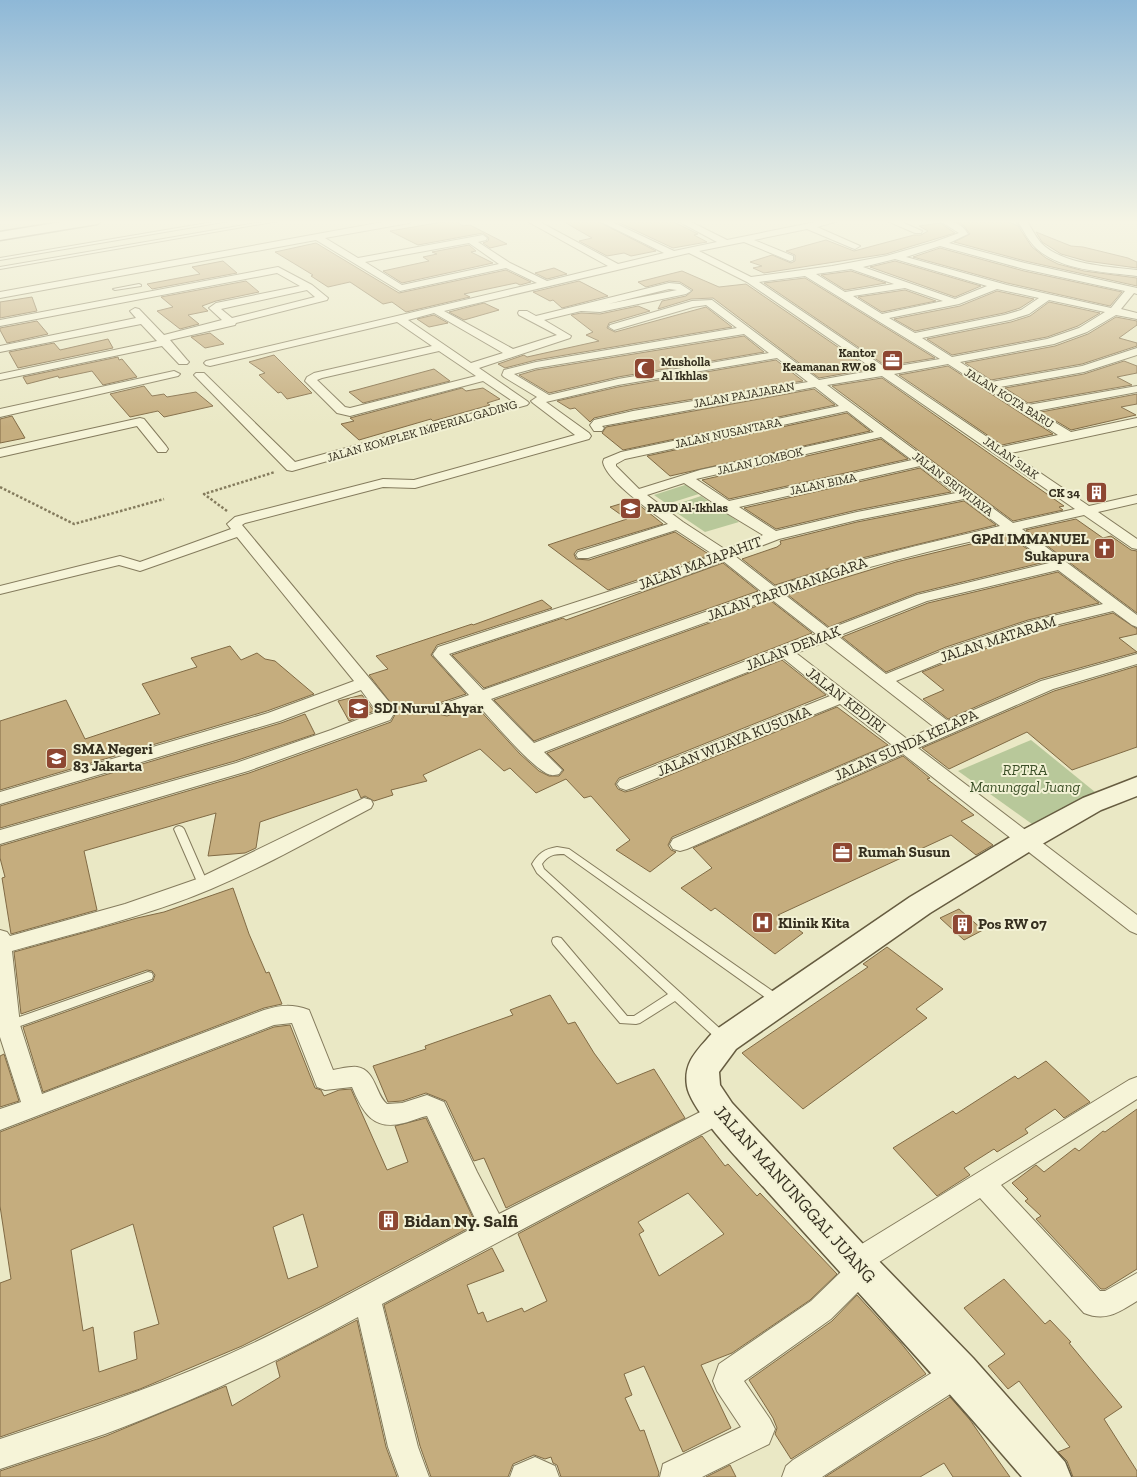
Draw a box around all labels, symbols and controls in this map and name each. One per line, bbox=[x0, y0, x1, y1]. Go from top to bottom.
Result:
place label: Kantor Keamanan RW 08 bbox=[783, 346, 877, 374]
office icon: Kantor Keamanan RW 08 bbox=[880, 348, 904, 372]
place label: Musholla Al Ikhlas bbox=[661, 355, 710, 383]
mosque icon: Musholla Al Ikhlas bbox=[633, 357, 657, 381]
street label: JALAN KOTA BARU bbox=[962, 365, 1056, 431]
street label: JALAN PAJAJARAN bbox=[692, 379, 796, 411]
street label: JALAN KOMPLEK IMPERIAL GADING bbox=[325, 397, 519, 465]
street label: JALAN NUSANTARA bbox=[673, 415, 783, 451]
street label: JALAN SIAK bbox=[981, 434, 1042, 482]
street label: JALAN LOMBOK bbox=[716, 444, 805, 478]
street label: JALAN SRIWIJAYA bbox=[910, 449, 996, 519]
street label: JALAN BIMA bbox=[788, 470, 858, 498]
building icon: CK 34 bbox=[1084, 481, 1108, 505]
place label: CK 34 bbox=[1049, 486, 1080, 500]
school or university icon: PAUD Al-Ikhlas bbox=[619, 496, 643, 520]
place label: PAUD Al-Ikhlas bbox=[647, 501, 729, 515]
place label: GPdI IMMANUEL Sukapura bbox=[971, 530, 1090, 565]
street label: JALAN MAJAPAHIT bbox=[636, 532, 764, 594]
church icon: GPdI IMMANUEL Sukapura bbox=[1093, 536, 1117, 560]
street label: JALAN TARUMANAGARA bbox=[705, 553, 870, 625]
street label: JALAN MATARAM bbox=[938, 612, 1058, 666]
street label: JALAN DEMAK bbox=[743, 622, 843, 674]
street label: JALAN KEDIRI bbox=[803, 663, 890, 737]
school or university icon: SDI Nurul Ahyar bbox=[346, 696, 370, 720]
place label: SDI Nurul Ahyar bbox=[374, 699, 484, 717]
street label: JALAN WIJAYA KUSUMA bbox=[654, 702, 814, 780]
street label: JALAN SUNDA KELAPA bbox=[832, 705, 981, 785]
place label: SMA Negeri 83 Jakarta bbox=[73, 740, 153, 775]
school or university icon: SMA Negeri 83 Jakarta bbox=[45, 746, 69, 770]
park label: RPTRA Manunggal Juang bbox=[970, 761, 1081, 796]
office icon: Rumah Susun bbox=[830, 840, 854, 864]
place label: Rumah Susun bbox=[858, 843, 950, 861]
hospital icon: Klinik Kita bbox=[750, 911, 774, 935]
building icon: Pos RW 07 bbox=[950, 912, 974, 936]
place label: Klinik Kita bbox=[778, 914, 850, 932]
place label: Pos RW 07 bbox=[978, 915, 1047, 933]
street label: JALAN MANUNGGAL JUANG bbox=[709, 1100, 881, 1288]
building icon: Bidan Ny. Salfi bbox=[376, 1209, 400, 1233]
place label: Bidan Ny. Salfi bbox=[404, 1210, 519, 1232]

